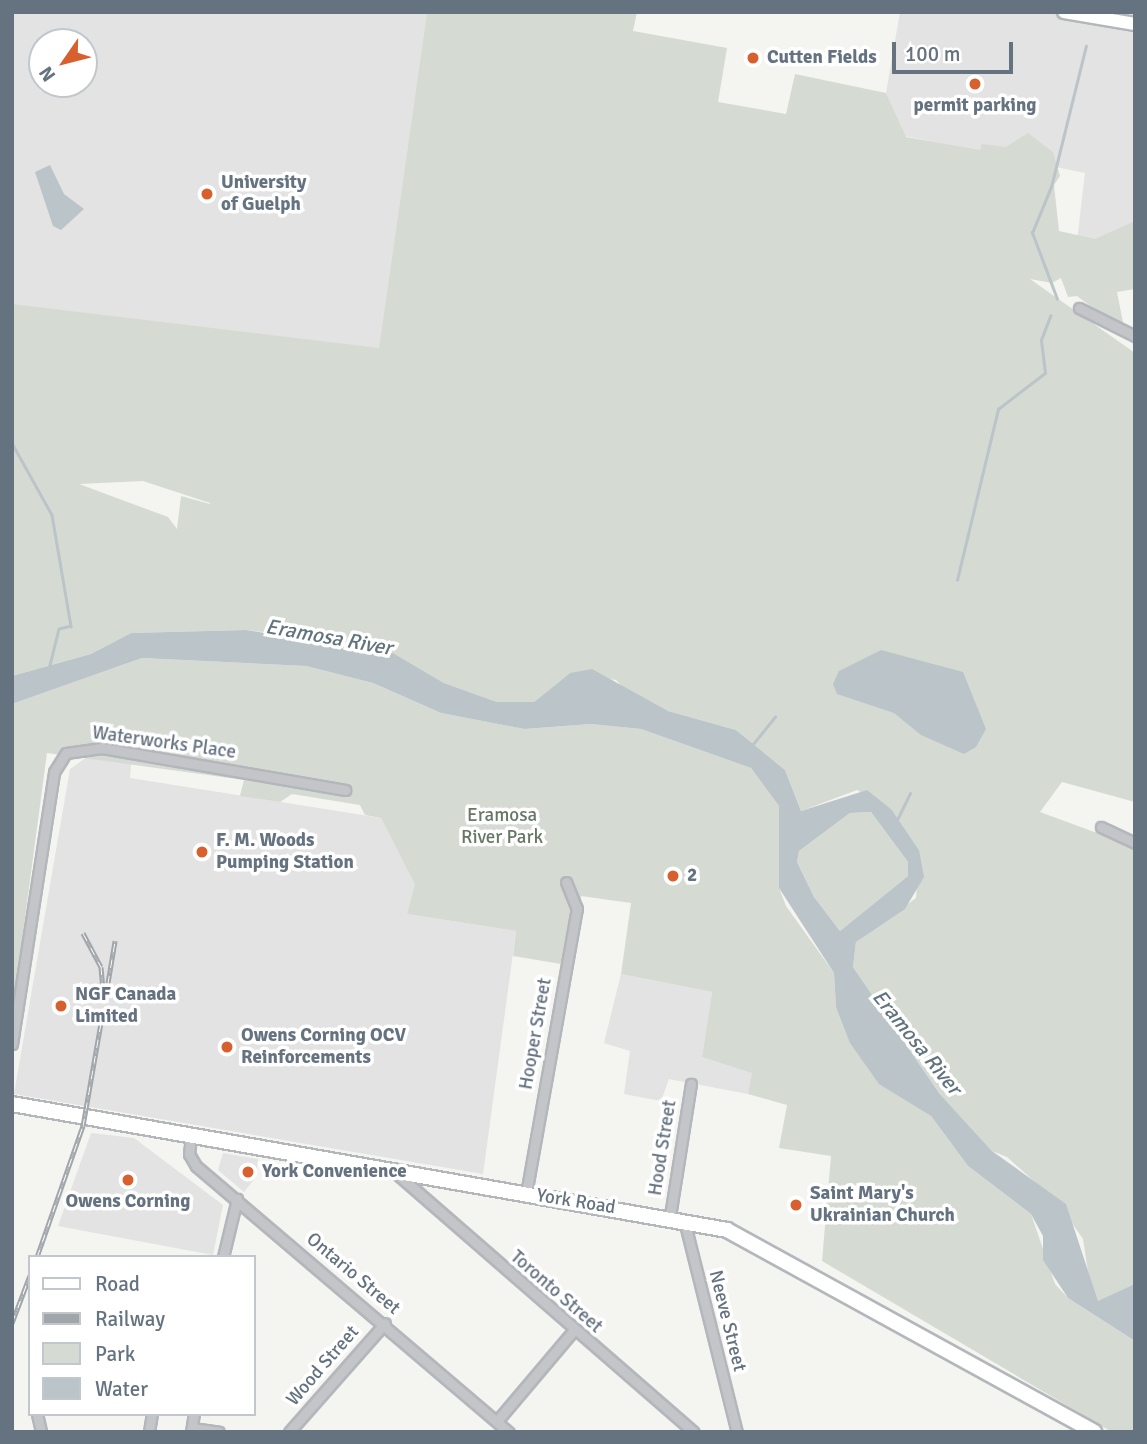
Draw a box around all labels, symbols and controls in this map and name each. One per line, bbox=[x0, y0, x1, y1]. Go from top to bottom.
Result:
north arrow bbox=[28, 28, 98, 98]
scale bar bbox=[895, 28, 1016, 72]
text: 100 m bbox=[905, 41, 960, 67]
place label: Cutten Fields bbox=[767, 47, 877, 69]
marker: Cutten Fields bbox=[745, 50, 761, 66]
text: N bbox=[34, 62, 61, 86]
marker: permit parking bbox=[967, 76, 983, 92]
place label: permit parking bbox=[913, 95, 1037, 117]
place label: University of Guelph bbox=[221, 172, 306, 216]
marker: University of Guelph bbox=[199, 186, 215, 202]
water label: Eramosa River bbox=[264, 613, 394, 661]
street label: Waterworks Place bbox=[91, 722, 237, 764]
park label: Eramosa River Park bbox=[461, 805, 543, 849]
place label: F. M. Woods Pumping Station bbox=[216, 830, 354, 874]
marker: F. M. Woods Pumping Station bbox=[194, 844, 210, 860]
place label: 2 bbox=[687, 865, 697, 887]
marker: 2 bbox=[665, 868, 681, 884]
street label: Hooper Street bbox=[515, 976, 557, 1092]
place label: NGF Canada Limited bbox=[75, 984, 176, 1028]
water label: Eramosa River bbox=[867, 984, 967, 1100]
marker: NGF Canada Limited bbox=[53, 998, 69, 1014]
place label: Owens Corning OCV Reinforcements bbox=[241, 1025, 406, 1069]
marker: Owens Corning OCV Reinforcements bbox=[219, 1039, 235, 1055]
street label: Hood Street bbox=[644, 1099, 682, 1197]
place label: York Convenience bbox=[262, 1161, 407, 1183]
marker: York Convenience bbox=[240, 1164, 256, 1180]
marker: Owens Corning bbox=[120, 1172, 136, 1188]
place label: Saint Mary's Ukrainian Church bbox=[810, 1183, 955, 1227]
street label: York Road bbox=[535, 1185, 617, 1219]
place label: Owens Corning bbox=[66, 1191, 190, 1213]
marker: Saint Mary's Ukrainian Church bbox=[788, 1197, 804, 1213]
street label: Ontario Street bbox=[302, 1228, 404, 1320]
street label: Toronto Street bbox=[505, 1246, 607, 1338]
legend bbox=[28, 1255, 256, 1416]
street label: Neeve Street bbox=[703, 1268, 751, 1374]
text: Road bbox=[95, 1271, 140, 1297]
text: Railway bbox=[95, 1306, 165, 1332]
street label: Wood Street bbox=[282, 1321, 364, 1411]
text: Park bbox=[95, 1341, 135, 1367]
text: Water bbox=[95, 1376, 148, 1402]

